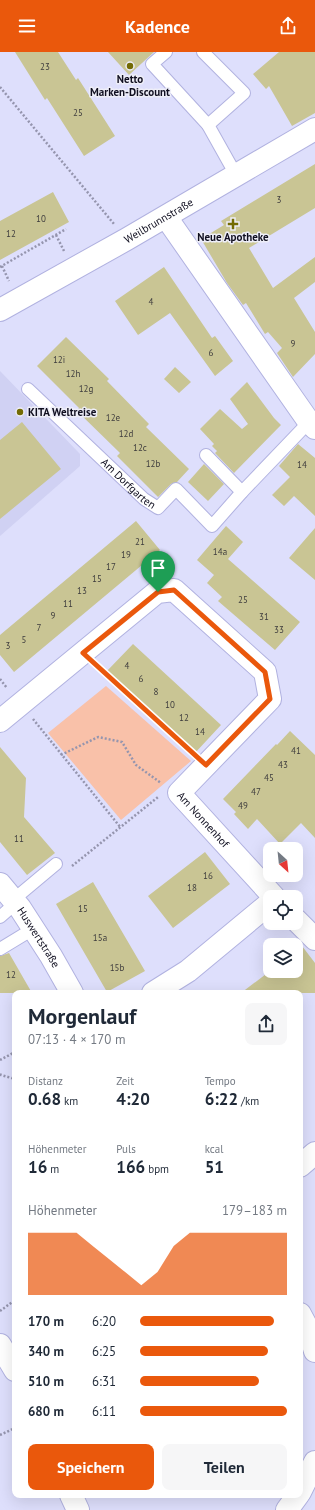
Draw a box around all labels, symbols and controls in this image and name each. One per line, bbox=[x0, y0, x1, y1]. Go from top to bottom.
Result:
icon: menu bbox=[16, 15, 38, 37]
text: Kadence bbox=[125, 15, 190, 38]
icon: share bbox=[277, 15, 299, 37]
house number: 23 bbox=[40, 61, 50, 72]
marker: Netto Marken-Discount bbox=[125, 61, 135, 71]
place label: Netto Marken-Discount bbox=[90, 72, 170, 99]
house number: 25 bbox=[73, 107, 83, 118]
house number: 3 bbox=[277, 194, 282, 205]
street label: Weilbrunnstraße bbox=[121, 195, 196, 246]
house number: 10 bbox=[36, 213, 46, 224]
marker: Neue Apotheke bbox=[228, 219, 238, 229]
house number: 12 bbox=[6, 228, 16, 239]
place label: Neue Apotheke bbox=[197, 230, 269, 244]
house number: 4 bbox=[149, 296, 154, 307]
house number: 9 bbox=[291, 338, 296, 349]
house number: 6 bbox=[209, 347, 214, 358]
house number: 12i bbox=[53, 354, 65, 365]
house number: 12h bbox=[66, 368, 80, 379]
house number: 12g bbox=[79, 383, 93, 394]
place label: KITA Weltreise bbox=[28, 405, 97, 419]
marker: KITA Weltreise bbox=[15, 407, 25, 417]
house number: 12e bbox=[106, 412, 121, 423]
house number: 12d bbox=[119, 428, 133, 439]
house number: 12c bbox=[133, 442, 147, 453]
street label: Am Dorfgarten bbox=[98, 455, 159, 512]
house number: 12b bbox=[146, 458, 160, 469]
house number: 14 bbox=[297, 459, 307, 470]
house number: 21 bbox=[135, 536, 145, 547]
house number: 14a bbox=[213, 546, 227, 557]
house number: 19 bbox=[121, 549, 131, 560]
pin bbox=[141, 551, 175, 592]
icon: arrive bbox=[147, 557, 169, 579]
house number: 17 bbox=[106, 561, 116, 572]
house number: 15 bbox=[92, 573, 102, 584]
house number: 13 bbox=[77, 585, 87, 596]
house number: 25 bbox=[238, 594, 248, 605]
house number: 11 bbox=[63, 598, 73, 609]
house number: 9 bbox=[51, 610, 56, 621]
house number: 31 bbox=[259, 611, 269, 622]
house number: 7 bbox=[37, 622, 42, 633]
house number: 33 bbox=[274, 624, 284, 635]
house number: 5 bbox=[22, 634, 27, 645]
house number: 3 bbox=[6, 640, 11, 651]
house number: 4 bbox=[125, 660, 130, 671]
house number: 6 bbox=[139, 673, 144, 684]
house number: 8 bbox=[154, 686, 159, 697]
house number: 10 bbox=[165, 699, 175, 710]
house number: 12 bbox=[179, 712, 189, 723]
house number: 14 bbox=[195, 726, 205, 737]
house number: 41 bbox=[291, 745, 301, 756]
house number: 43 bbox=[278, 759, 288, 770]
house number: 45 bbox=[264, 772, 274, 783]
house number: 47 bbox=[251, 786, 261, 797]
street label: Am Nonnenhof bbox=[174, 789, 233, 851]
house number: 49 bbox=[238, 800, 248, 811]
house number: 11 bbox=[14, 833, 24, 844]
north arrow bbox=[263, 842, 303, 882]
map controls bbox=[263, 842, 303, 978]
house number: 16 bbox=[203, 870, 213, 881]
house number: 18 bbox=[187, 882, 197, 893]
button: locate bbox=[263, 890, 303, 930]
house number: 15 bbox=[78, 903, 88, 914]
street label: Huswertstraße bbox=[14, 904, 63, 970]
house number: 15a bbox=[93, 932, 107, 943]
button: layers bbox=[263, 938, 303, 978]
house number: 15b bbox=[110, 962, 124, 973]
house number: 12 bbox=[6, 969, 16, 980]
text: Morgenlauf bbox=[28, 1002, 136, 1030]
button: share bbox=[245, 1003, 287, 1045]
text: 07:13 · 4 × 170 m bbox=[28, 1031, 125, 1048]
text: Distanz bbox=[28, 1074, 63, 1088]
text: Zeit bbox=[116, 1074, 134, 1088]
text: Tempo bbox=[205, 1074, 236, 1088]
text: 0.68 bbox=[28, 1088, 61, 1110]
text: 4:20 bbox=[116, 1088, 150, 1110]
text: 6:22 bbox=[205, 1088, 238, 1110]
text: km bbox=[61, 1094, 78, 1108]
text: /km bbox=[238, 1094, 259, 1108]
text: Höhenmeter bbox=[28, 1142, 86, 1156]
text: Puls bbox=[116, 1142, 136, 1156]
text: kcal bbox=[205, 1142, 223, 1156]
text: 16 bbox=[28, 1156, 47, 1178]
text: 166 bbox=[116, 1156, 145, 1178]
text: 51 bbox=[205, 1156, 224, 1178]
text: m bbox=[47, 1162, 59, 1176]
text: bpm bbox=[145, 1162, 169, 1176]
text: Höhenmeter bbox=[28, 1202, 97, 1219]
text: 179–183 m bbox=[222, 1202, 287, 1219]
text: 170 m bbox=[28, 1313, 64, 1330]
text: 6:20 bbox=[92, 1313, 116, 1330]
text: 340 m bbox=[28, 1343, 64, 1360]
text: 6:25 bbox=[92, 1343, 116, 1360]
text: 510 m bbox=[28, 1373, 64, 1390]
text: 6:31 bbox=[92, 1373, 116, 1390]
text: 680 m bbox=[28, 1403, 64, 1420]
text: 6:11 bbox=[92, 1403, 116, 1420]
button: Speichern bbox=[28, 1444, 154, 1490]
button: Teilen bbox=[162, 1444, 287, 1490]

